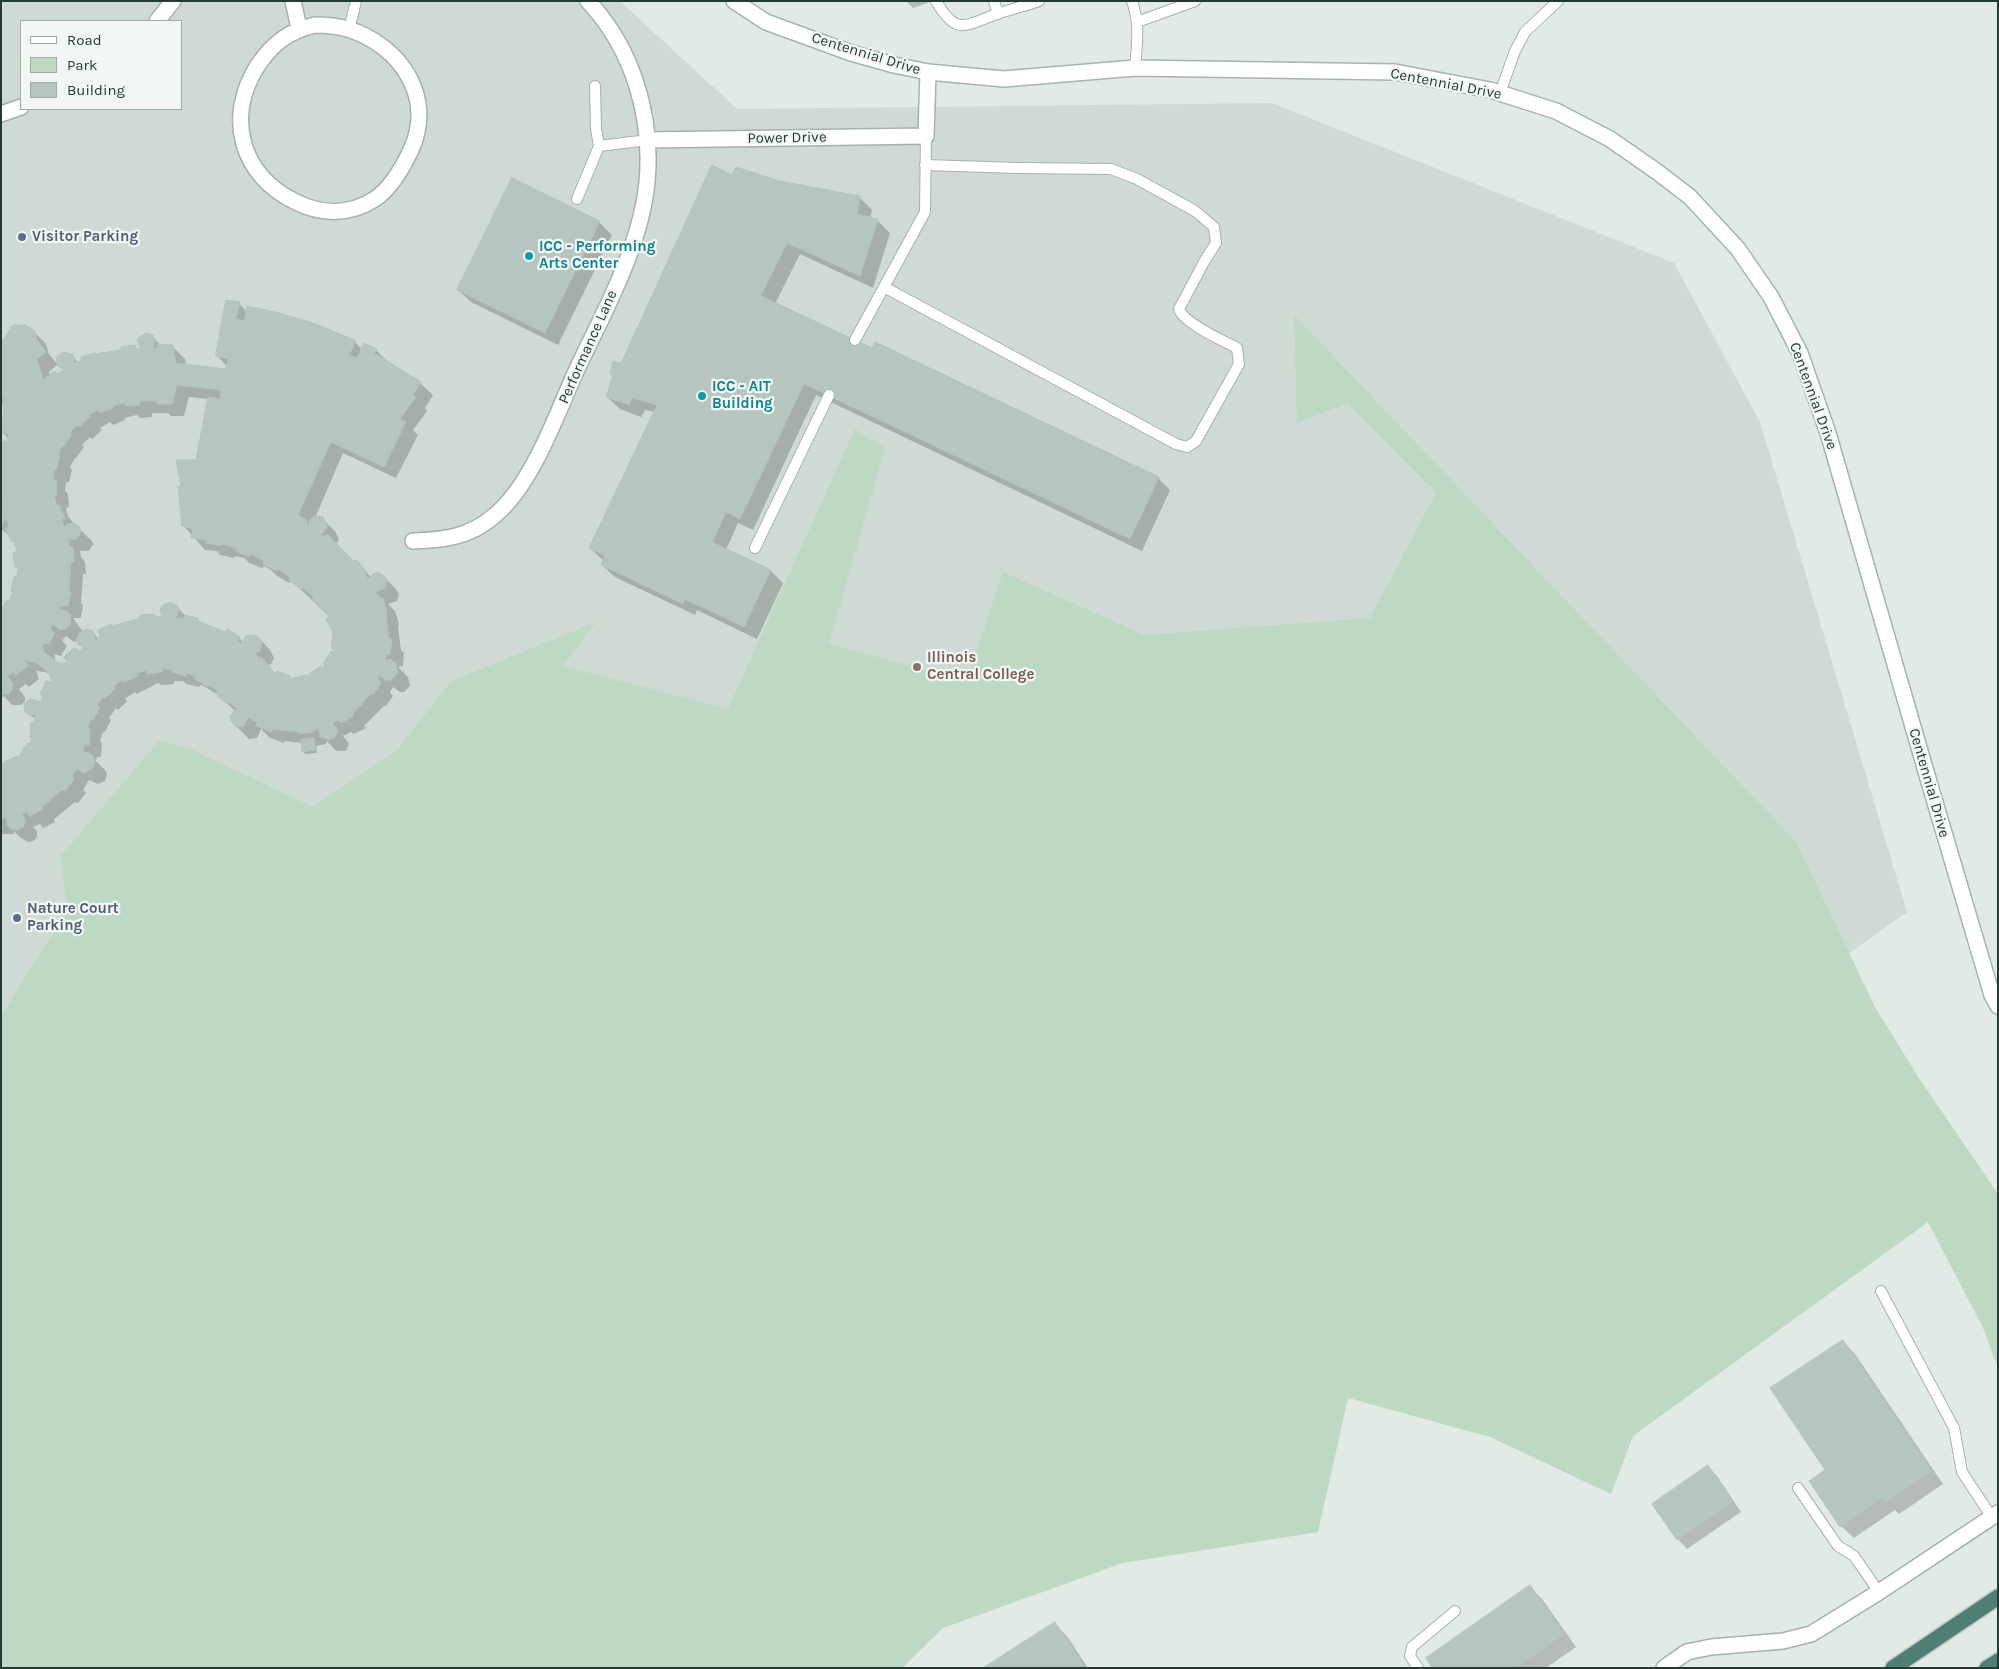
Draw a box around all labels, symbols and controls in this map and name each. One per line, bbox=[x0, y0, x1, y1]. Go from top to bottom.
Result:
legend bbox=[20, 20, 182, 110]
street label: Centennial Drive bbox=[809, 29, 923, 79]
text: Road bbox=[67, 31, 102, 49]
text: Park bbox=[67, 56, 97, 74]
street label: Centennial Drive bbox=[1389, 64, 1503, 104]
text: Building bbox=[67, 81, 125, 99]
street label: Power Drive bbox=[747, 128, 827, 148]
place label: Visitor Parking bbox=[32, 228, 138, 246]
marker: Visitor Parking bbox=[16, 231, 28, 243]
place label: ICC - Performing Arts Center bbox=[539, 238, 655, 273]
marker: ICC - Performing Arts Center bbox=[523, 250, 535, 262]
street label: Performance Lane bbox=[555, 287, 621, 407]
street label: Centennial Drive bbox=[1785, 340, 1841, 452]
place label: ICC - AIT Building bbox=[712, 378, 773, 413]
marker: ICC - AIT Building bbox=[696, 390, 708, 402]
place label: Illinois Central College bbox=[927, 649, 1034, 684]
marker: Illinois Central College bbox=[911, 661, 923, 673]
street label: Centennial Drive bbox=[1905, 726, 1953, 840]
place label: Nature Court Parking bbox=[27, 900, 119, 935]
marker: Nature Court Parking bbox=[11, 912, 23, 924]

